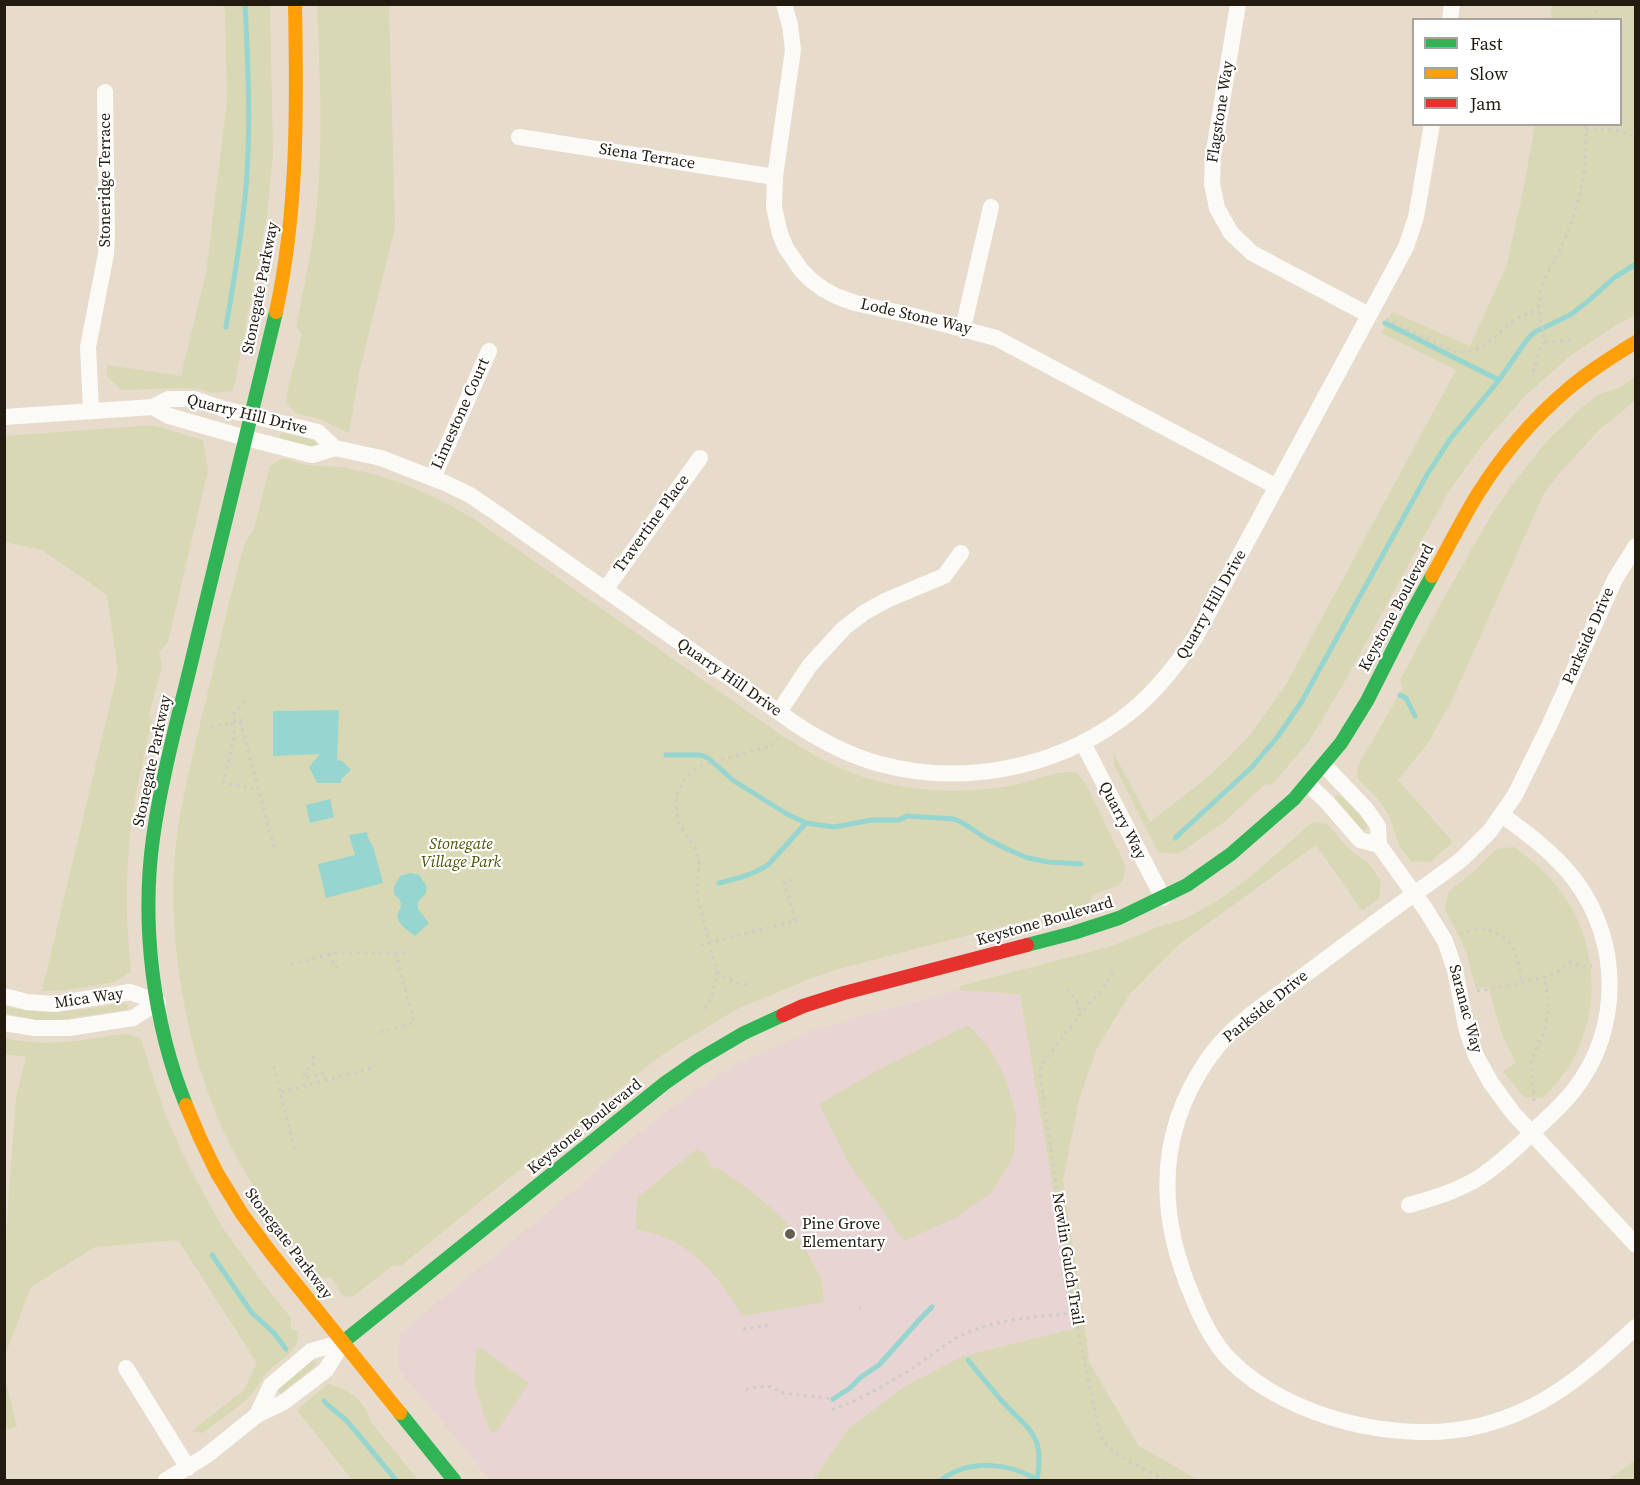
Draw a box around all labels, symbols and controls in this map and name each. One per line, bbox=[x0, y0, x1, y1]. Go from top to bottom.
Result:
legend bbox=[1412, 18, 1622, 126]
text: Fast bbox=[1470, 31, 1503, 56]
street label: Flagstone Way bbox=[1203, 60, 1239, 164]
text: Slow bbox=[1470, 61, 1508, 86]
text: Jam bbox=[1470, 91, 1502, 116]
street label: Stoneridge Terrace bbox=[96, 113, 116, 247]
street label: Siena Terrace bbox=[598, 140, 696, 174]
street label: Stonegate Parkway bbox=[239, 220, 283, 356]
street label: Lode Stone Way bbox=[859, 295, 973, 339]
street label: Limestone Court bbox=[428, 355, 494, 473]
street label: Quarry Hill Drive bbox=[185, 391, 309, 439]
street label: Travertine Place bbox=[610, 471, 694, 577]
street label: Keystone Boulevard bbox=[1355, 541, 1439, 675]
street label: Quarry Hill Drive bbox=[1173, 547, 1251, 663]
street label: Parkside Drive bbox=[1559, 585, 1619, 687]
street label: Quarry Hill Drive bbox=[673, 635, 785, 721]
street label: Stonegate Parkway bbox=[130, 693, 176, 829]
street label: Quarry Way bbox=[1094, 779, 1150, 863]
park label: Stonegate Village Park bbox=[421, 835, 501, 873]
street label: Keystone Boulevard bbox=[974, 893, 1116, 951]
street label: Saranac Way bbox=[1444, 963, 1486, 1055]
street label: Parkside Drive bbox=[1220, 967, 1312, 1047]
street label: Mica Way bbox=[53, 985, 125, 1013]
street label: Keystone Boulevard bbox=[524, 1075, 646, 1179]
street label: Stonegate Parkway bbox=[240, 1185, 336, 1303]
street label: Newlin Gulch Trail bbox=[1047, 1191, 1087, 1327]
place label: Pine Grove Elementary bbox=[802, 1215, 885, 1253]
marker: Pine Grove Elementary bbox=[783, 1227, 797, 1241]

